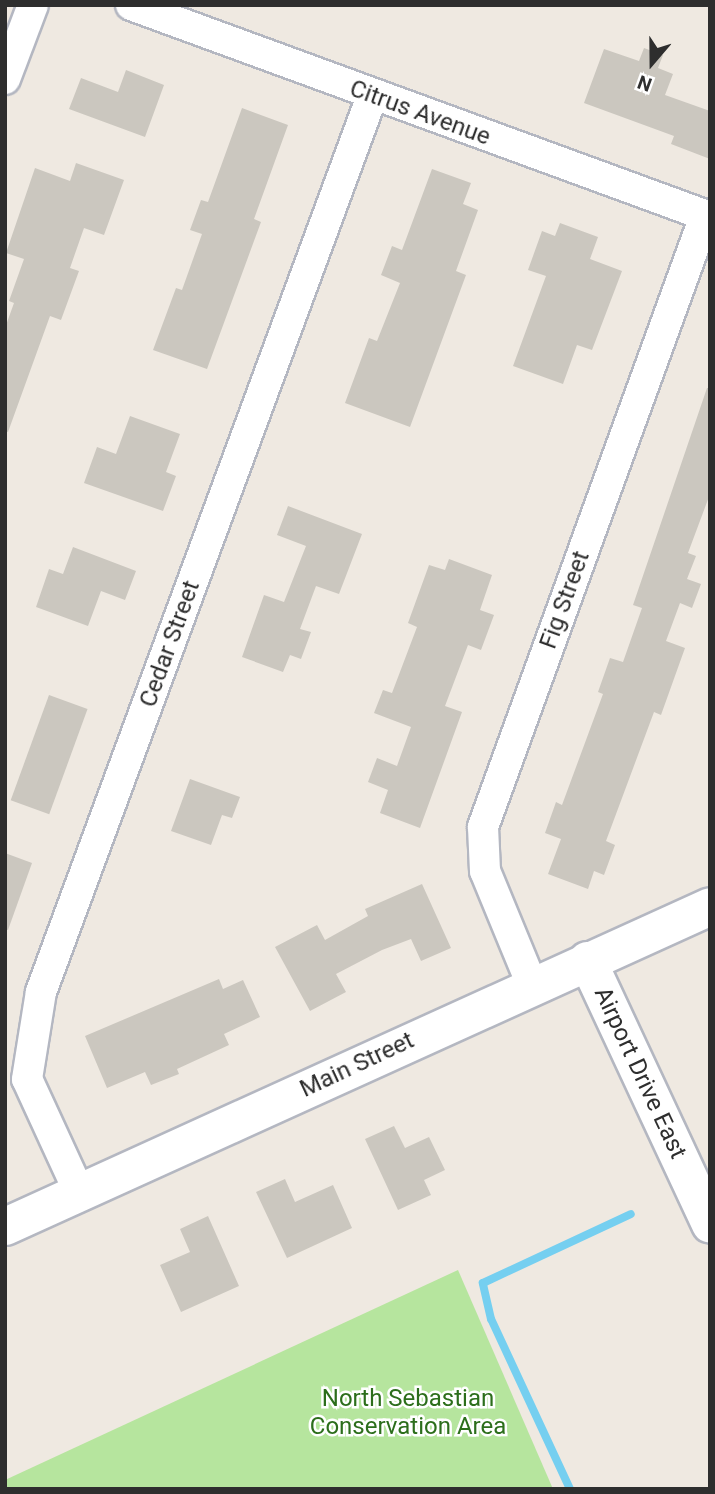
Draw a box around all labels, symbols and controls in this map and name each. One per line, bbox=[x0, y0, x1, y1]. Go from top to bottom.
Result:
north arrow bbox=[617, 28, 687, 98]
text: N bbox=[634, 70, 655, 96]
street label: Citrus Avenue bbox=[346, 74, 494, 152]
street label: Fig Street bbox=[534, 547, 596, 653]
street label: Cedar Street bbox=[134, 577, 206, 711]
street label: Airport Drive East bbox=[588, 983, 692, 1163]
street label: Main Street bbox=[295, 1026, 419, 1104]
park label: North Sebastian Conservation Area bbox=[310, 1385, 506, 1441]

